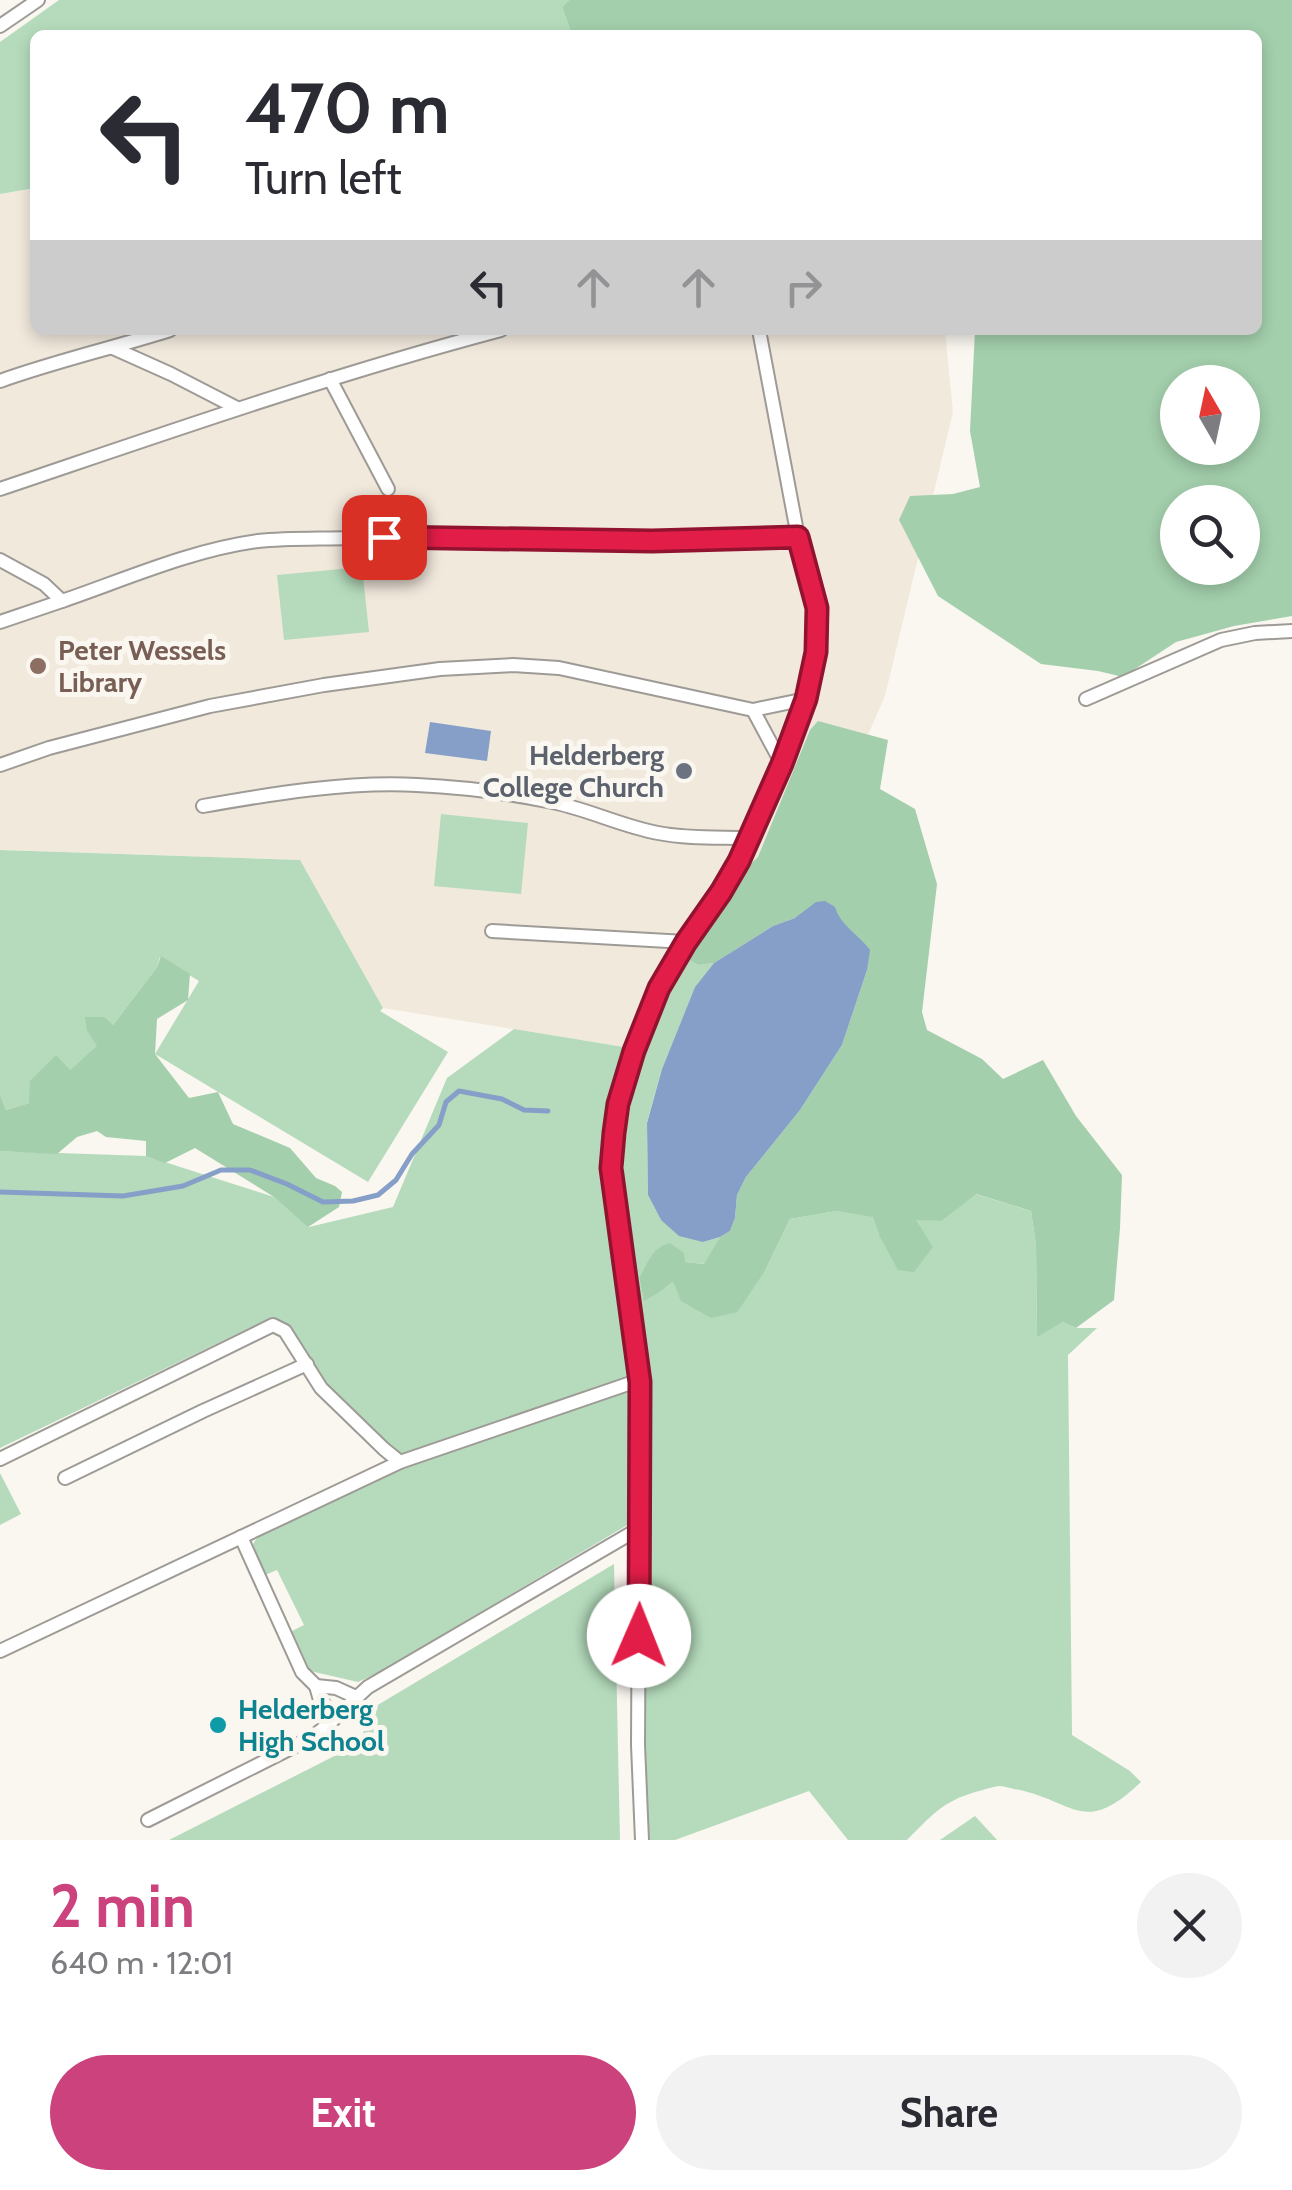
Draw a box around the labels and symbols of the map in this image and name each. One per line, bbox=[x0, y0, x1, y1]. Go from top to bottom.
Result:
north arrow bbox=[1160, 365, 1260, 465]
pin bbox=[342, 495, 427, 580]
place label: Peter Wessels Library bbox=[58, 633, 226, 699]
marker: Peter Wessels Library bbox=[27, 655, 49, 677]
place label: Helderberg College Church bbox=[483, 738, 664, 804]
marker: Helderberg College Church bbox=[673, 760, 695, 782]
position arrow bbox=[587, 1584, 691, 1688]
place label: Helderberg High School bbox=[238, 1692, 384, 1758]
marker: Helderberg High School bbox=[207, 1714, 229, 1736]

